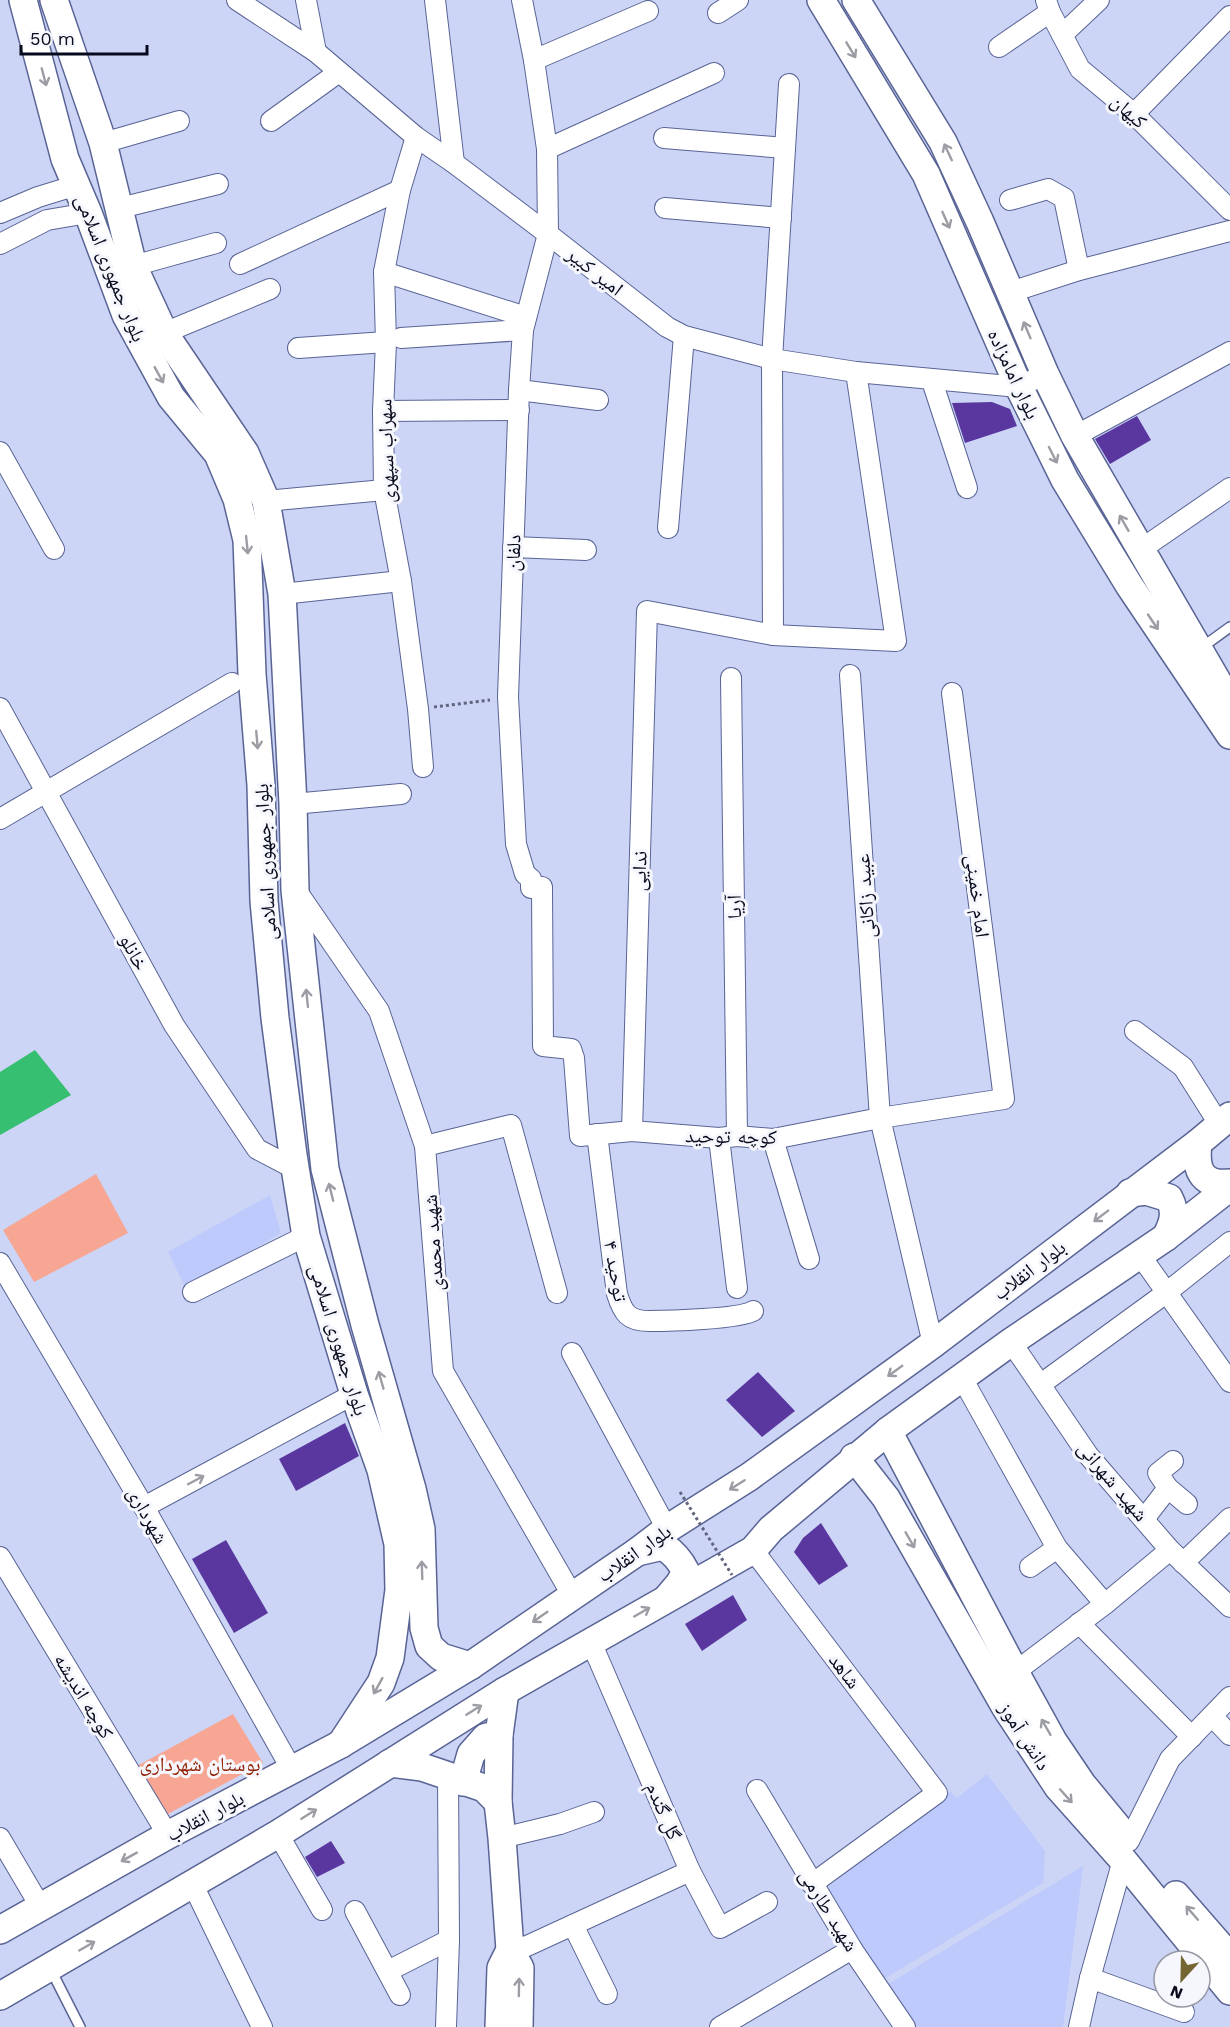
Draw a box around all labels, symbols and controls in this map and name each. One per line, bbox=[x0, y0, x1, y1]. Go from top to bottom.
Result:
scale bar bbox=[21, 18, 147, 56]
text: 50 m bbox=[30, 28, 75, 49]
one-way arrow bbox=[846, 41, 858, 58]
one-way arrow bbox=[38, 67, 50, 86]
street label: کیهان bbox=[1106, 89, 1152, 133]
one-way arrow bbox=[941, 143, 953, 161]
street label: بلوار جمهوری اسلامی bbox=[70, 191, 152, 345]
one-way arrow bbox=[941, 211, 952, 229]
street label: امیر کبیر bbox=[561, 241, 628, 301]
one-way arrow bbox=[1021, 322, 1032, 340]
street label: بلوار امامزاده bbox=[983, 325, 1045, 423]
one-way arrow bbox=[153, 366, 165, 383]
street label: سهراب سپهری bbox=[372, 398, 400, 504]
one-way arrow bbox=[1047, 446, 1059, 464]
one-way arrow bbox=[1118, 515, 1130, 532]
street label: دلفان bbox=[500, 534, 526, 572]
one-way arrow bbox=[242, 535, 253, 555]
one-way arrow bbox=[1147, 613, 1159, 630]
one-way arrow bbox=[252, 729, 263, 749]
street label: بلوار جمهوری اسلامی bbox=[249, 783, 281, 941]
street label: ندایی bbox=[626, 850, 652, 892]
street label: عبید زاکانی bbox=[850, 853, 880, 939]
street label: امام خمینی bbox=[959, 853, 995, 939]
street label: آریا bbox=[722, 894, 746, 919]
street label: خانلو bbox=[115, 930, 154, 974]
one-way arrow bbox=[301, 989, 312, 1009]
street label: کوچه توحید bbox=[685, 1123, 777, 1149]
one-way arrow bbox=[325, 1182, 336, 1201]
street label: شهید محمدی bbox=[418, 1194, 448, 1292]
one-way arrow bbox=[1093, 1209, 1109, 1222]
street label: بلوار انقلاب bbox=[988, 1235, 1070, 1305]
street label: توحید ۴ bbox=[599, 1239, 633, 1303]
street label: بلوار جمهوری اسلامی bbox=[305, 1261, 373, 1419]
one-way arrow bbox=[888, 1365, 904, 1378]
one-way arrow bbox=[375, 1371, 386, 1390]
street label: شهید شهرانی bbox=[1073, 1436, 1153, 1526]
one-way arrow bbox=[187, 1474, 204, 1486]
one-way arrow bbox=[729, 1480, 746, 1492]
street label: شهرداری bbox=[122, 1482, 174, 1548]
street label: بلوار انقلاب bbox=[592, 1519, 676, 1587]
one-way arrow bbox=[905, 1531, 917, 1548]
one-way arrow bbox=[417, 1560, 428, 1580]
one-way arrow bbox=[633, 1606, 650, 1618]
one-way arrow bbox=[533, 1611, 549, 1623]
street label: کوچه اندیشه bbox=[49, 1649, 119, 1743]
street label: شاهد bbox=[824, 1649, 866, 1693]
one-way arrow bbox=[372, 1677, 384, 1694]
street label: دانش آموز bbox=[994, 1696, 1056, 1775]
one-way arrow bbox=[465, 1704, 482, 1716]
one-way arrow bbox=[1040, 1719, 1052, 1736]
park label: بوستان شهرداری bbox=[140, 1752, 260, 1776]
street label: گل گندم bbox=[639, 1779, 687, 1844]
street label: بلوار انقلاب bbox=[162, 1786, 248, 1846]
one-way arrow bbox=[1059, 1788, 1073, 1803]
one-way arrow bbox=[300, 1808, 317, 1820]
one-way arrow bbox=[120, 1851, 137, 1863]
street label: شهید طارمی bbox=[794, 1864, 864, 1956]
one-way arrow bbox=[1185, 1906, 1199, 1921]
one-way arrow bbox=[78, 1940, 95, 1952]
north arrow bbox=[1152, 1949, 1212, 2009]
one-way arrow bbox=[514, 1978, 525, 1998]
text: N bbox=[1168, 1981, 1186, 2003]

